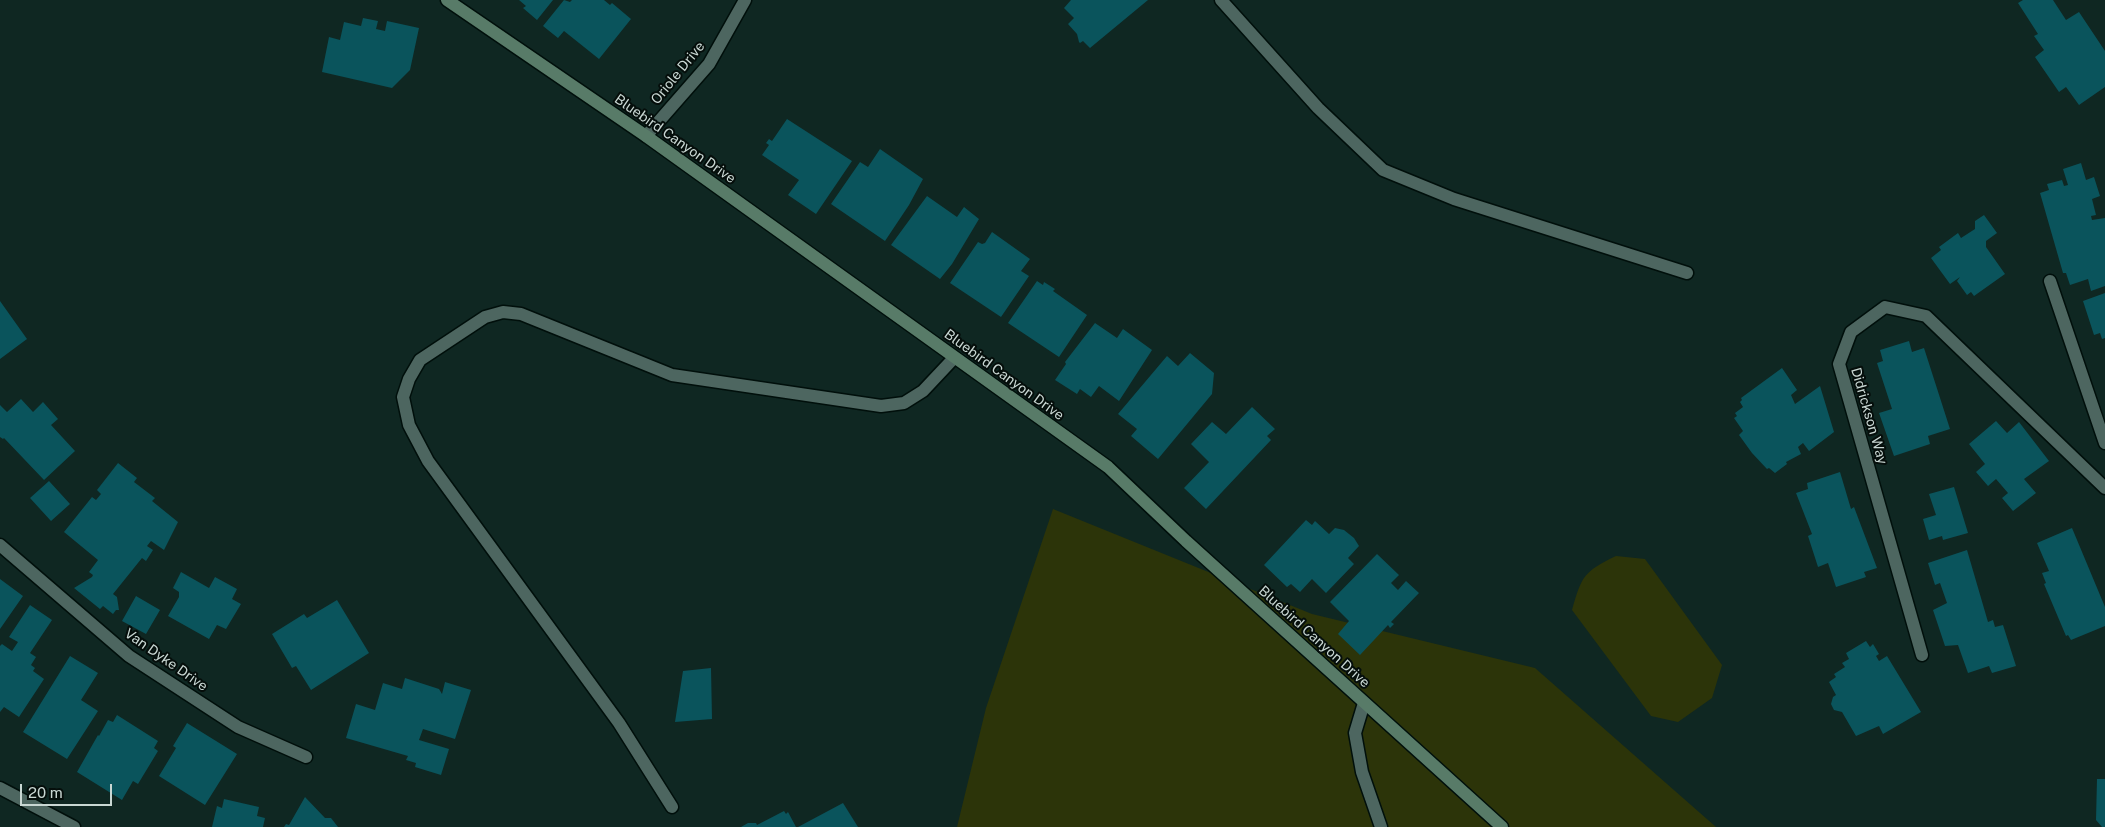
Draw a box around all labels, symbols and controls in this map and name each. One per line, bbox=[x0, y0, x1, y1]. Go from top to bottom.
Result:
street label: Oriole Drive bbox=[648, 38, 708, 108]
street label: Bluebird Canyon Drive bbox=[611, 91, 739, 187]
street label: Bluebird Canyon Drive bbox=[941, 326, 1067, 424]
street label: Didrickson Way bbox=[1847, 366, 1891, 466]
street label: Bluebird Canyon Drive bbox=[1255, 583, 1373, 691]
street label: Van Dyke Drive bbox=[121, 625, 211, 695]
scale bar bbox=[22, 774, 115, 806]
text: 20 m bbox=[28, 784, 63, 801]

